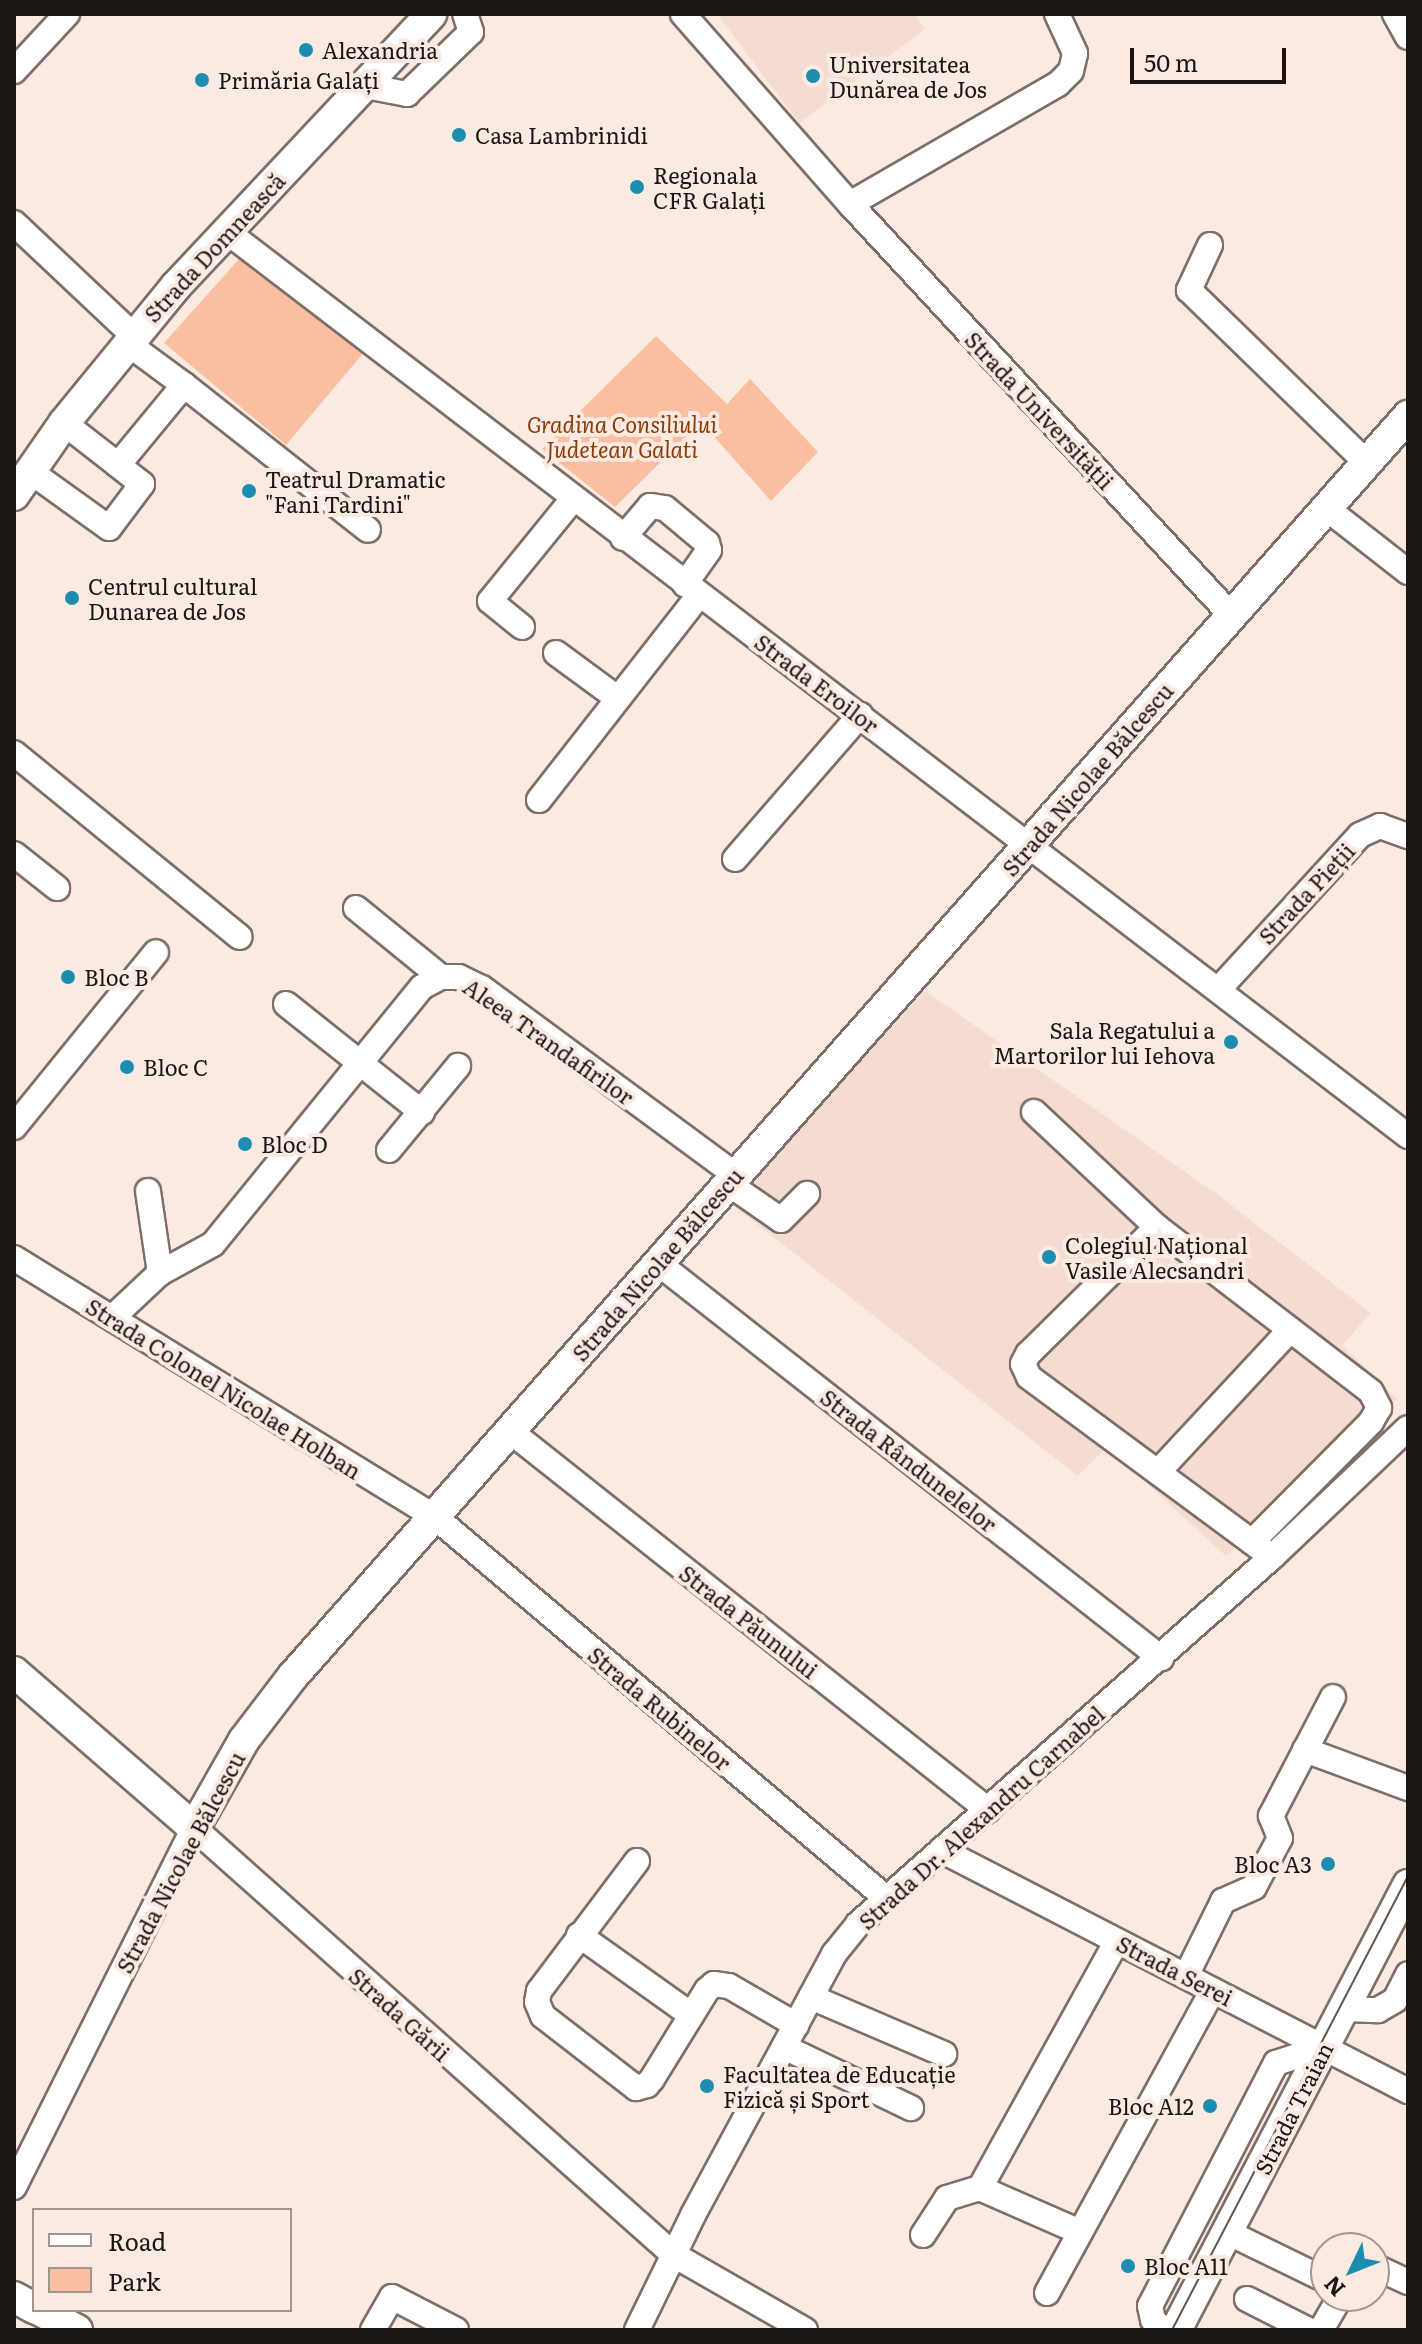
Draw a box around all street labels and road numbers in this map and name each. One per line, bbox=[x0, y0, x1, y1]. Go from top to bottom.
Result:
street label: Strada Domnească bbox=[138, 167, 290, 327]
street label: Strada Universității bbox=[960, 326, 1120, 494]
street label: Strada Eroilor bbox=[750, 628, 884, 738]
street label: Strada Nicolae Bălcescu bbox=[996, 677, 1178, 881]
street label: Strada Pieții bbox=[1253, 837, 1359, 949]
street label: Aleea Trandafirilor bbox=[459, 972, 639, 1110]
street label: Strada Nicolae Bălcescu bbox=[566, 1162, 748, 1366]
street label: Strada Colonel Nicolae Holban bbox=[82, 1292, 366, 1484]
street label: Strada Rândunelelor bbox=[816, 1383, 1002, 1537]
street label: Strada Păunului bbox=[675, 1559, 823, 1683]
street label: Strada Rubinelor bbox=[583, 1641, 737, 1775]
street label: Strada Dr. Alexandru Carnabel bbox=[853, 1700, 1109, 1934]
street label: Strada Nicolae Bălcescu bbox=[110, 1747, 250, 1977]
street label: Strada Serei bbox=[1113, 1930, 1237, 2010]
street label: Strada Gării bbox=[344, 1962, 456, 2066]
street label: Strada Traian bbox=[1248, 2038, 1338, 2178]

